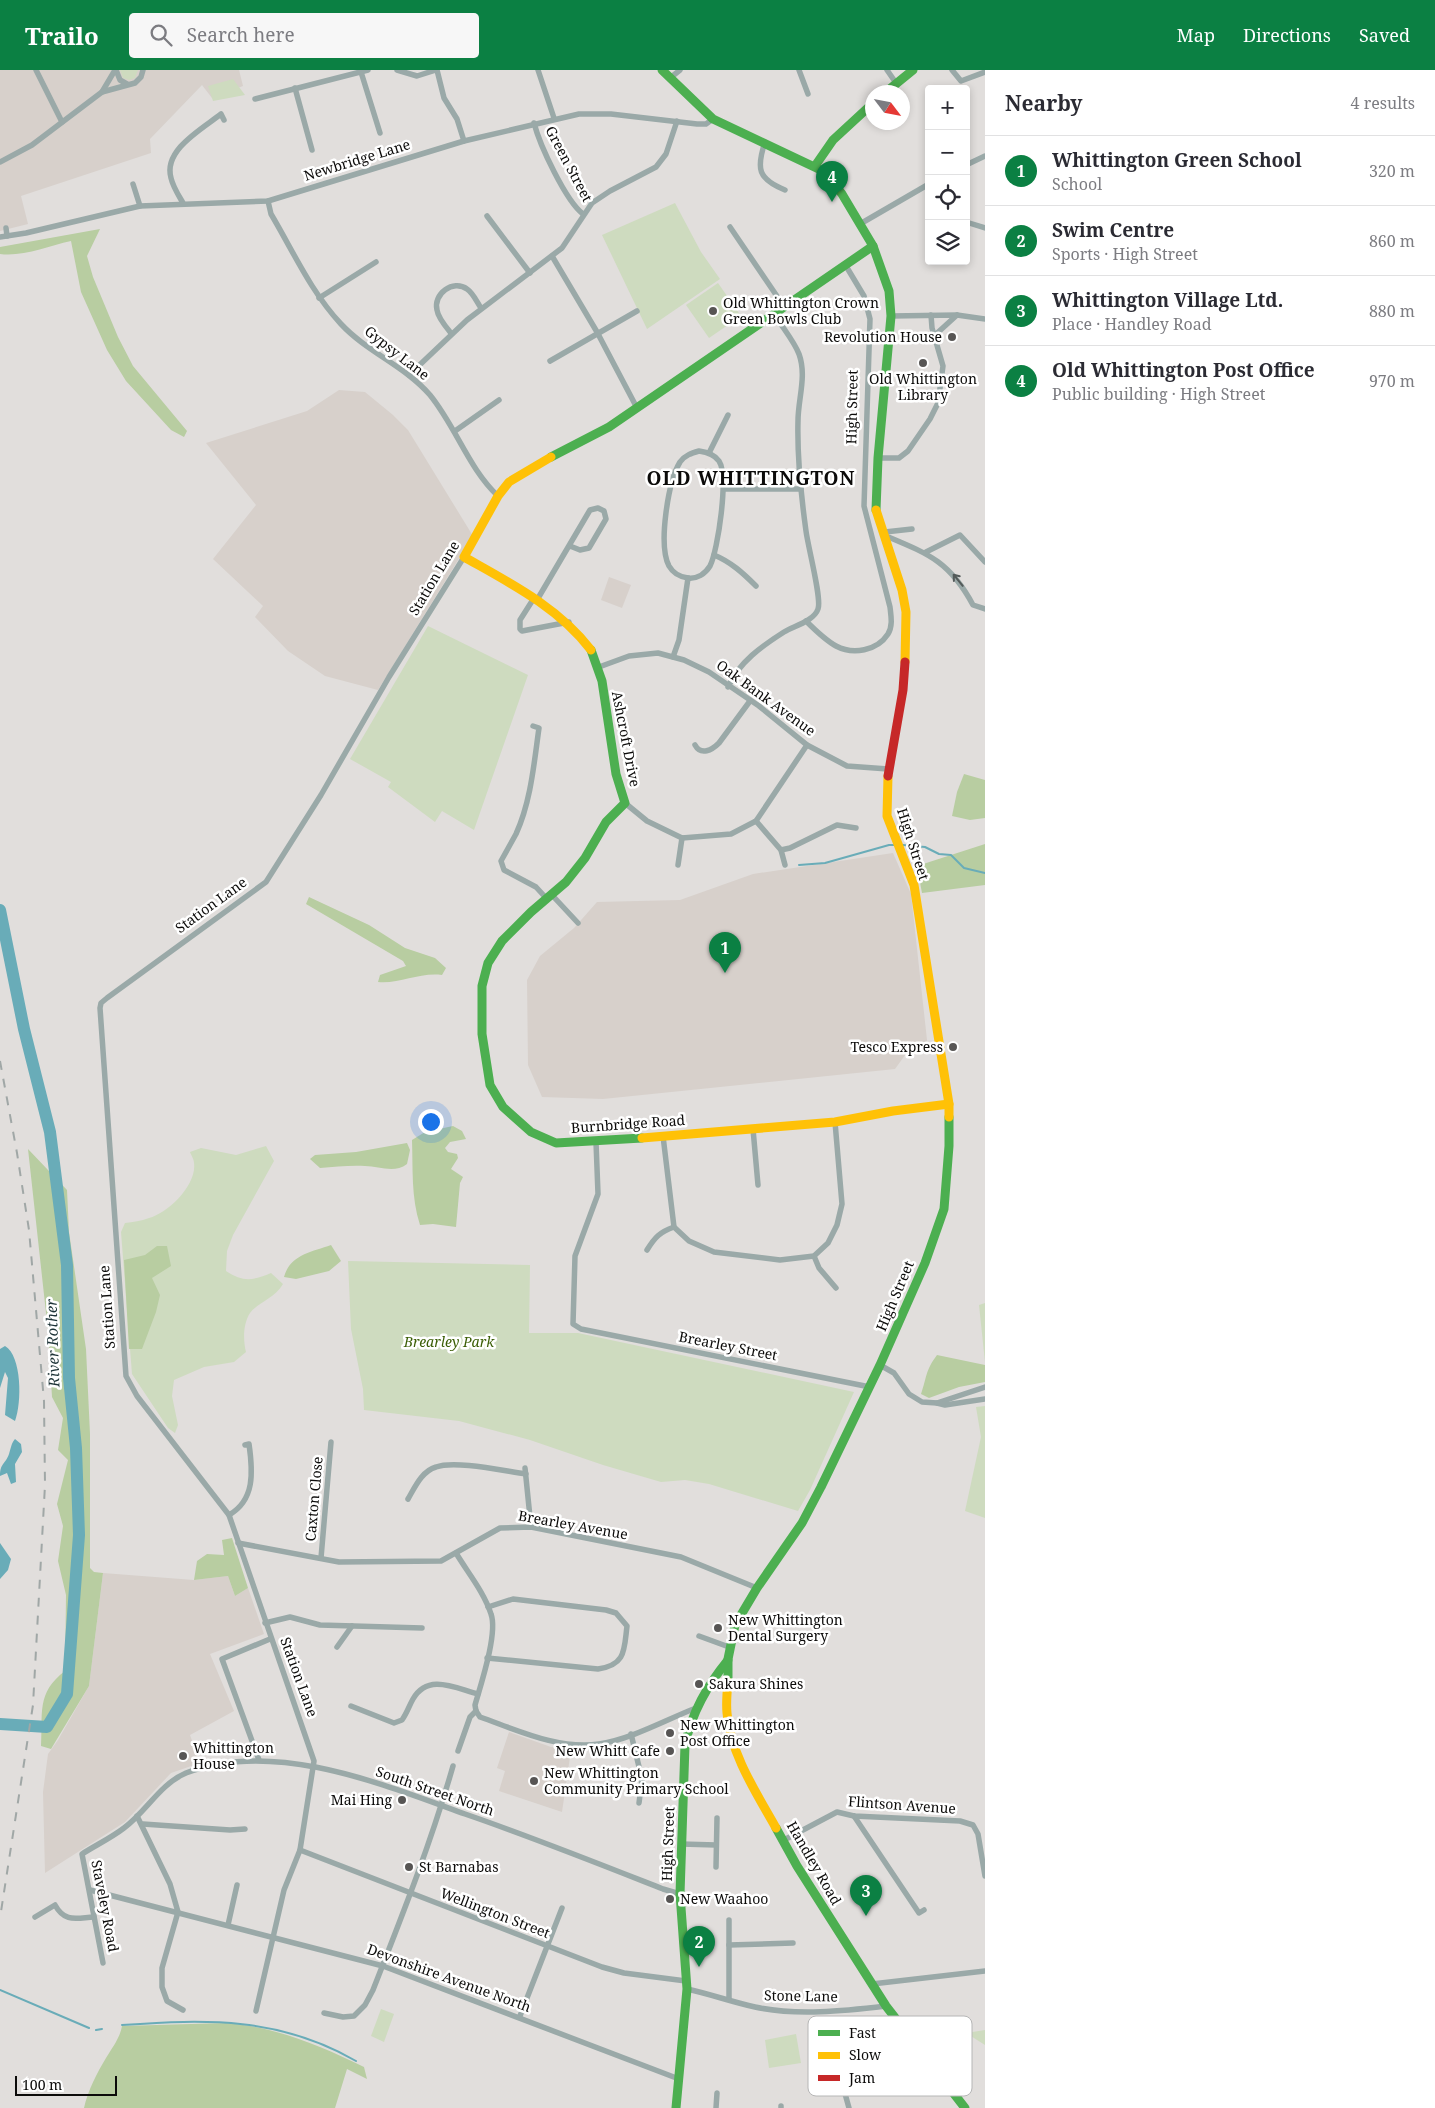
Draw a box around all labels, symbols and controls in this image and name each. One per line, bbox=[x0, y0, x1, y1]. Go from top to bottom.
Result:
search box bbox=[129, 13, 479, 58]
text: Trailo bbox=[25, 19, 99, 52]
icon: search bbox=[147, 21, 175, 49]
text: Search here bbox=[187, 22, 295, 48]
text: Map bbox=[1177, 23, 1215, 47]
text: Directions bbox=[1243, 23, 1331, 47]
text: Saved bbox=[1359, 23, 1410, 47]
north arrow bbox=[865, 85, 910, 130]
map controls bbox=[925, 85, 970, 265]
button: + bbox=[925, 85, 970, 130]
text: Nearby bbox=[1005, 89, 1083, 117]
text: 4 results bbox=[1351, 92, 1415, 114]
street label: Green Street bbox=[542, 123, 597, 205]
button: − bbox=[925, 130, 970, 175]
street label: Newbridge Lane bbox=[301, 134, 412, 185]
text: Whittington Green School bbox=[1052, 147, 1302, 173]
text: 1 bbox=[1016, 160, 1026, 182]
text: 320 m bbox=[1369, 160, 1415, 182]
pin: 4 bbox=[816, 161, 848, 202]
text: School bbox=[1052, 173, 1102, 195]
button: locate bbox=[925, 175, 970, 220]
text: Swim Centre bbox=[1052, 217, 1174, 243]
button: layers bbox=[925, 220, 970, 265]
text: 2 bbox=[1016, 230, 1026, 252]
text: 860 m bbox=[1369, 230, 1415, 252]
text: Sports · High Street bbox=[1052, 243, 1198, 265]
text: Whittington Village Ltd. bbox=[1052, 287, 1283, 313]
place label: Old Whittington Crown Green Bowls Club bbox=[723, 293, 879, 328]
text: 3 bbox=[1016, 300, 1026, 322]
text: 880 m bbox=[1369, 300, 1415, 322]
marker: Old Whittington Crown Green Bowls Club bbox=[707, 305, 719, 317]
text: Place · Handley Road bbox=[1052, 313, 1212, 335]
street label: Gypsy Lane bbox=[361, 321, 434, 384]
place label: Revolution House bbox=[824, 327, 942, 346]
marker: Revolution House bbox=[946, 331, 958, 343]
marker: Old Whittington Library bbox=[917, 357, 929, 369]
text: Old Whittington Post Office bbox=[1052, 357, 1315, 383]
street label: High Street bbox=[841, 369, 862, 445]
place label: Old Whittington Library bbox=[869, 369, 977, 404]
text: 4 bbox=[1016, 370, 1026, 392]
text: 970 m bbox=[1369, 370, 1415, 392]
text: Public building · High Street bbox=[1052, 383, 1265, 405]
district label: OLD WHITTINGTON bbox=[647, 465, 855, 491]
street label: Station Lane bbox=[404, 537, 463, 619]
one-way arrow bbox=[952, 574, 963, 587]
street label: Oak Bank Avenue bbox=[713, 655, 820, 740]
street label: Ashcroft Drive bbox=[608, 689, 645, 788]
street label: High Street bbox=[893, 805, 934, 882]
street label: Station Lane bbox=[171, 872, 250, 937]
pin: 1 bbox=[709, 932, 741, 973]
place label: Tesco Express bbox=[851, 1037, 943, 1056]
marker: Tesco Express bbox=[947, 1041, 959, 1053]
your location bbox=[418, 1109, 444, 1135]
street label: Burnbridge Road bbox=[570, 1110, 686, 1137]
street label: High Street bbox=[871, 1258, 918, 1334]
street label: Station Lane bbox=[94, 1265, 119, 1349]
water label: River Rother bbox=[40, 1298, 64, 1389]
street label: Brearley Street bbox=[677, 1327, 779, 1364]
park label: Brearley Park bbox=[403, 1332, 495, 1351]
street label: Caxton Close bbox=[300, 1456, 327, 1542]
street label: Brearley Avenue bbox=[517, 1506, 629, 1544]
place label: New Whittington Dental Surgery bbox=[728, 1610, 843, 1645]
marker: New Whittington Dental Surgery bbox=[712, 1622, 724, 1634]
street label: Station Lane bbox=[276, 1634, 323, 1719]
place label: Sakura Shines bbox=[709, 1674, 803, 1693]
marker: Sakura Shines bbox=[693, 1678, 705, 1690]
place label: New Whittington Post Office bbox=[680, 1715, 795, 1750]
marker: New Whittington Post Office bbox=[664, 1727, 676, 1739]
place label: Whittington House bbox=[193, 1738, 274, 1773]
place label: New Whitt Cafe bbox=[555, 1741, 660, 1760]
marker: New Whitt Cafe bbox=[664, 1745, 676, 1757]
marker: Whittington House bbox=[177, 1750, 189, 1762]
street label: South Street North bbox=[373, 1761, 497, 1820]
place label: New Whittington Community Primary School bbox=[544, 1763, 729, 1798]
marker: New Whittington Community Primary School bbox=[528, 1775, 540, 1787]
place label: Mai Hing bbox=[331, 1790, 392, 1809]
street label: Flintson Avenue bbox=[847, 1791, 957, 1818]
marker: Mai Hing bbox=[396, 1794, 408, 1806]
street label: High Street bbox=[657, 1806, 678, 1882]
street label: Handley Road bbox=[783, 1817, 846, 1908]
place label: St Barnabas bbox=[419, 1857, 499, 1876]
street label: Staveley Road bbox=[87, 1858, 124, 1954]
marker: St Barnabas bbox=[403, 1861, 415, 1873]
pin: 3 bbox=[850, 1875, 882, 1916]
street label: Wellington Street bbox=[438, 1883, 553, 1942]
place label: New Waahoo bbox=[680, 1889, 768, 1908]
marker: New Waahoo bbox=[664, 1893, 676, 1905]
pin: 2 bbox=[683, 1926, 715, 1967]
street label: Devonshire Avenue North bbox=[365, 1939, 534, 2016]
street label: Stone Lane bbox=[764, 1985, 838, 2006]
legend bbox=[808, 2016, 972, 2096]
text: Fast bbox=[849, 2023, 876, 2042]
text: Slow bbox=[849, 2045, 882, 2064]
text: Jam bbox=[848, 2068, 875, 2087]
scale bar bbox=[15, 2073, 118, 2096]
text: 100 m bbox=[22, 2075, 62, 2094]

